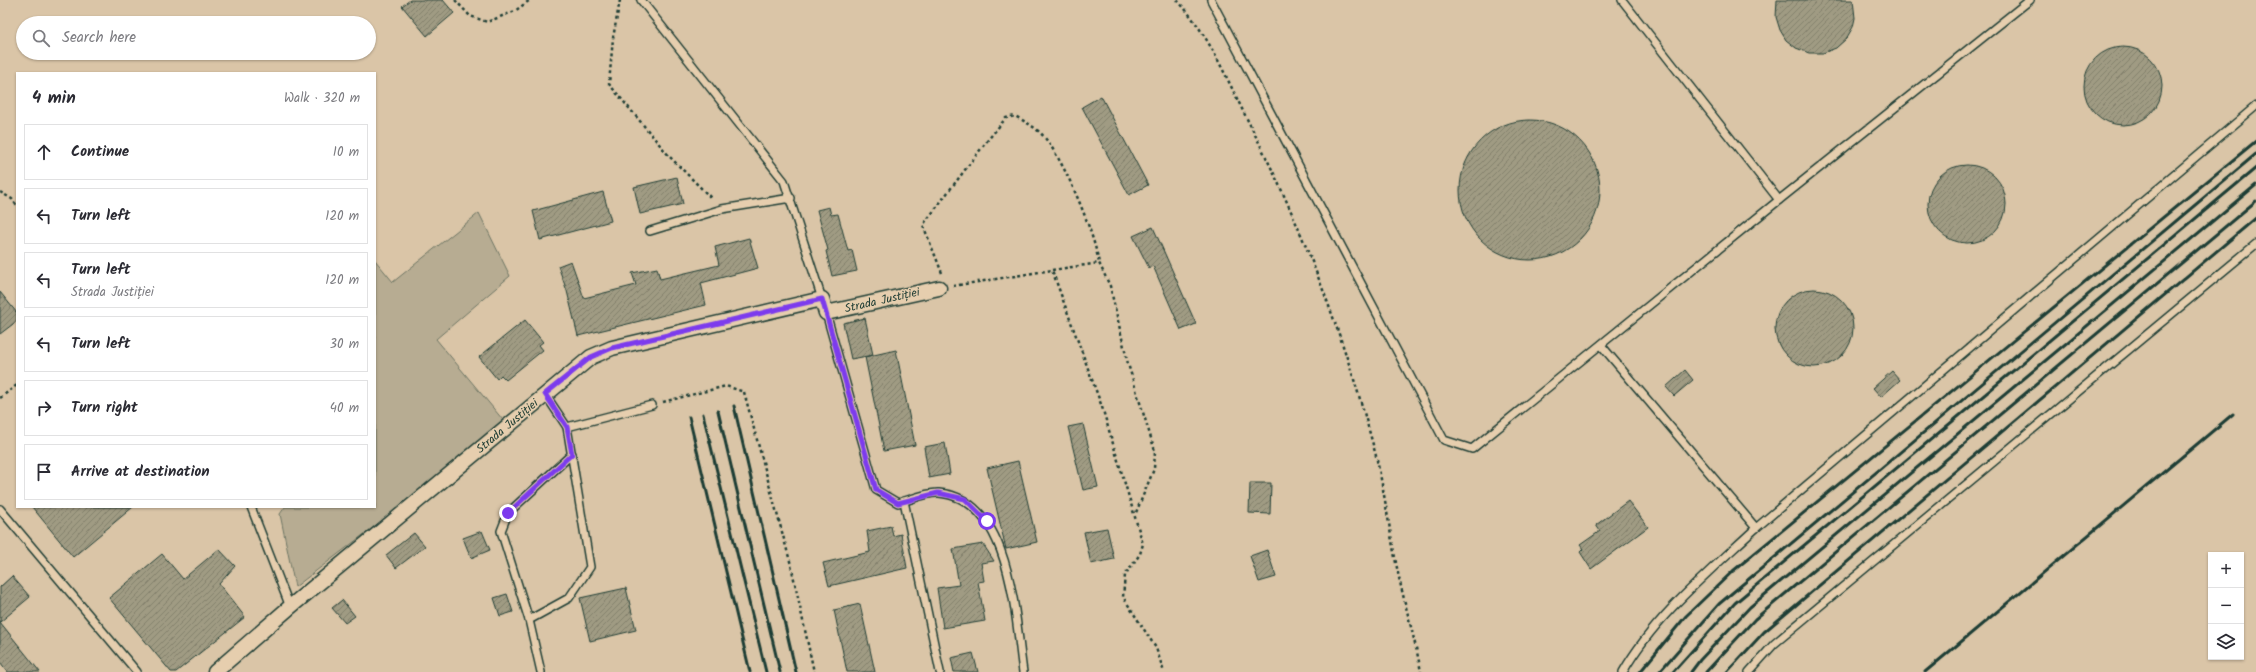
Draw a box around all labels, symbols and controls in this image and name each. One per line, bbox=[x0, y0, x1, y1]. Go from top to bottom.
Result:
search box bbox=[16, 16, 376, 60]
text: Search here bbox=[62, 26, 136, 50]
icon: search bbox=[30, 27, 52, 49]
text: 4 min bbox=[32, 85, 76, 112]
text: Walk · 320 m bbox=[284, 88, 360, 109]
text: Continue bbox=[71, 140, 129, 164]
icon: ahead bbox=[33, 141, 55, 163]
text: 10 m bbox=[333, 142, 359, 163]
text: Turn left bbox=[71, 204, 131, 228]
icon: left bbox=[33, 205, 55, 227]
text: 120 m bbox=[325, 206, 359, 227]
text: Turn left bbox=[71, 258, 131, 282]
icon: left bbox=[33, 269, 55, 291]
text: 120 m bbox=[325, 270, 359, 291]
text: Strada Justiției bbox=[71, 282, 154, 303]
street label: Strada Justiției bbox=[843, 282, 923, 318]
text: Turn left bbox=[71, 332, 131, 356]
icon: left bbox=[33, 333, 55, 355]
text: 30 m bbox=[330, 334, 359, 355]
street label: Strada Justiției bbox=[472, 394, 544, 458]
text: Turn right bbox=[71, 396, 138, 420]
icon: right bbox=[33, 397, 55, 419]
text: 40 m bbox=[330, 398, 359, 419]
text: Arrive at destination bbox=[71, 460, 210, 484]
icon: arrive bbox=[33, 461, 55, 483]
route end bbox=[499, 504, 517, 522]
route start bbox=[978, 512, 996, 530]
map controls bbox=[2208, 552, 2244, 660]
button: + bbox=[2208, 552, 2244, 588]
button: − bbox=[2208, 588, 2244, 624]
button: layers bbox=[2208, 624, 2244, 660]

